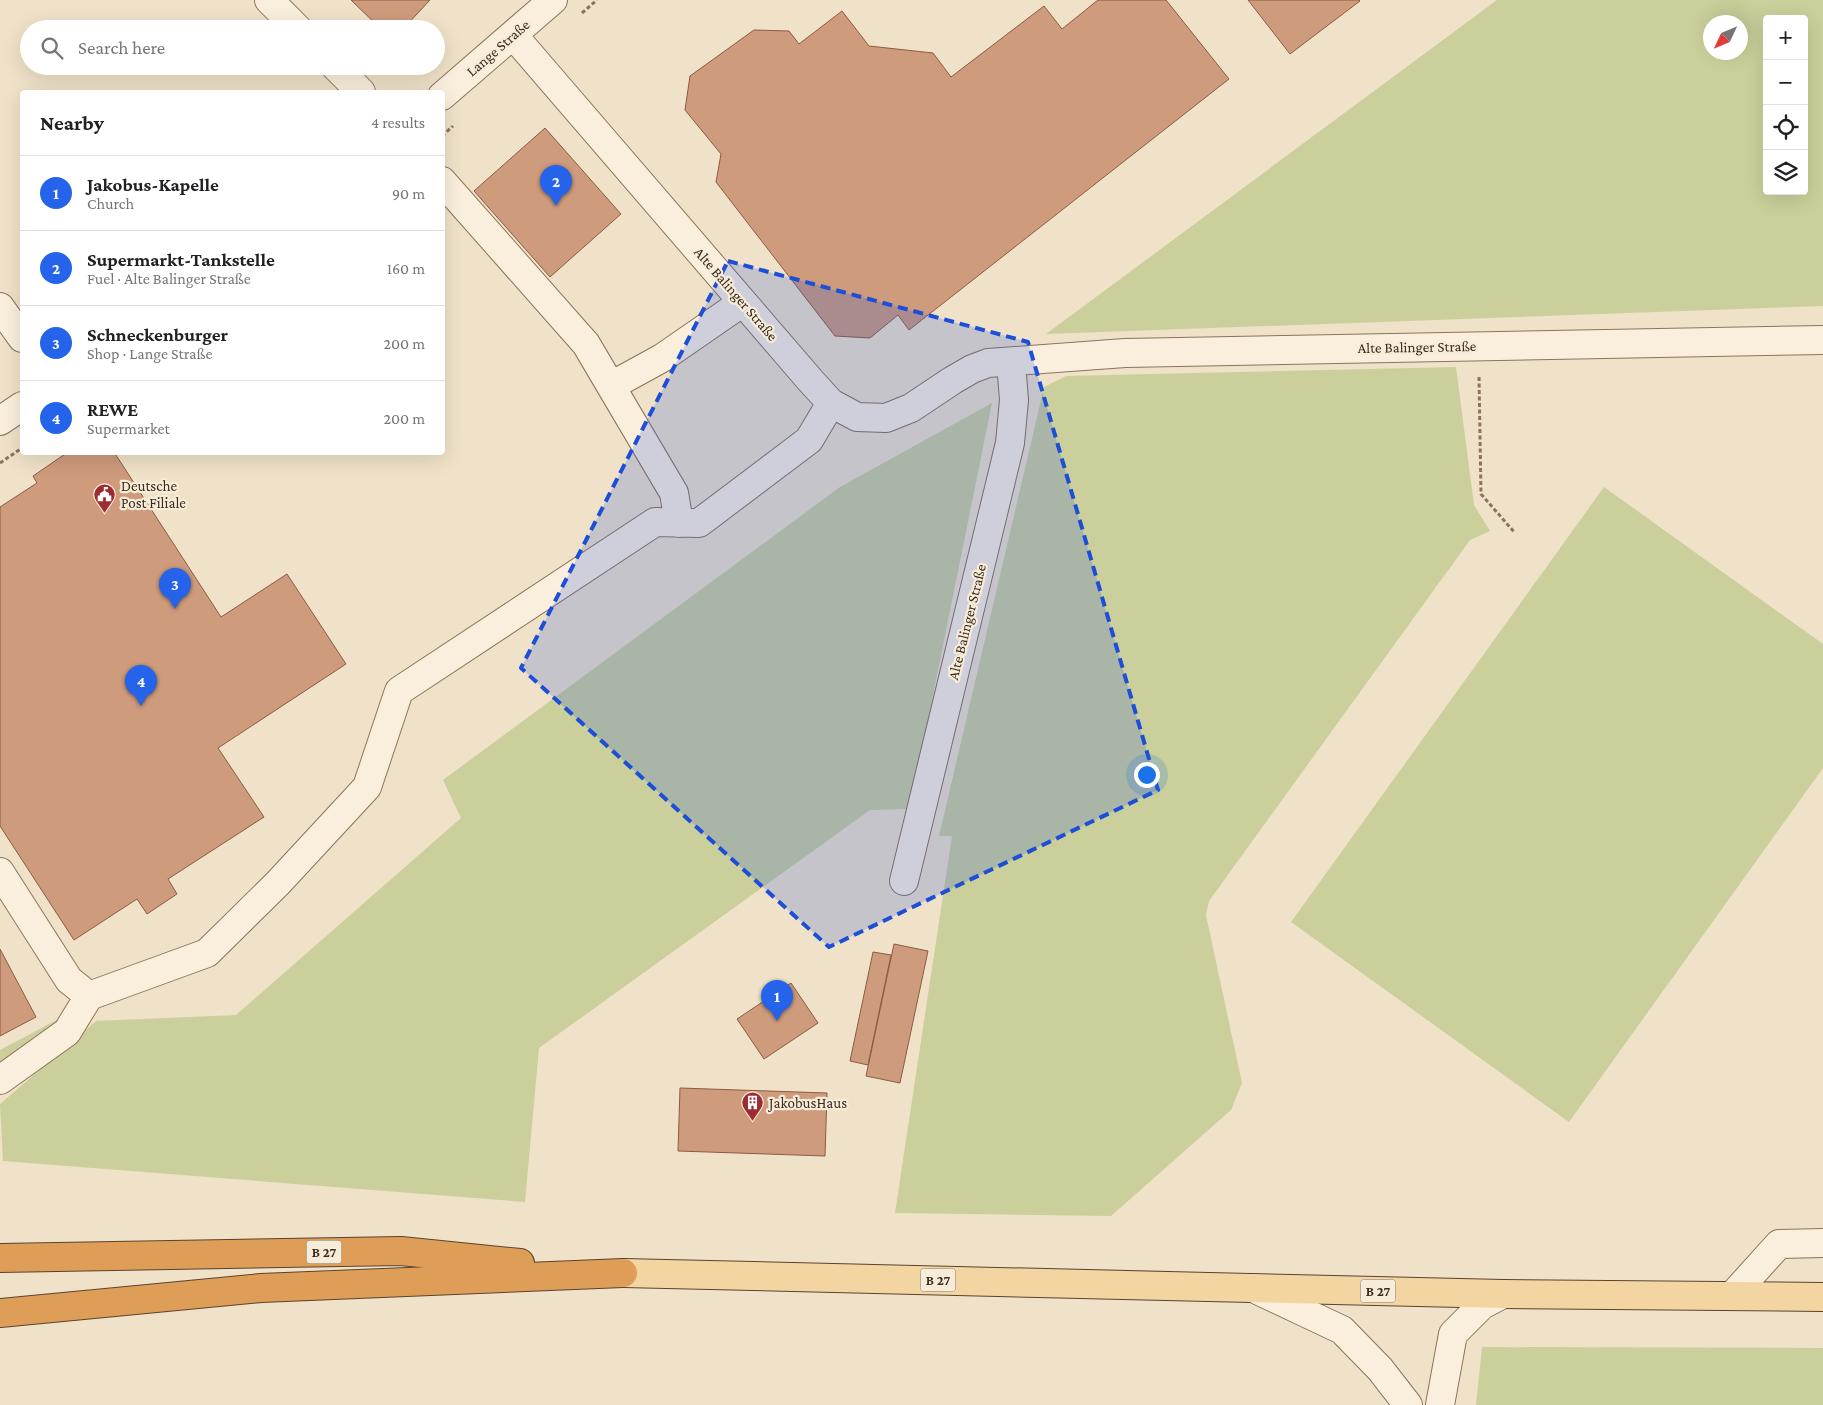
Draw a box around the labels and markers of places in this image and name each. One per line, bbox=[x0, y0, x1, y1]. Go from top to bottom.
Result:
pin: 2 bbox=[540, 165, 572, 206]
place label: Deutsche Post Filiale bbox=[121, 478, 186, 511]
public building icon: Deutsche Post Filiale bbox=[93, 483, 117, 514]
pin: 3 bbox=[159, 568, 191, 609]
pin: 4 bbox=[125, 665, 157, 706]
pin: 1 bbox=[761, 980, 793, 1021]
building icon: JakobusHaus bbox=[741, 1091, 765, 1122]
place label: JakobusHaus bbox=[767, 1095, 847, 1112]

